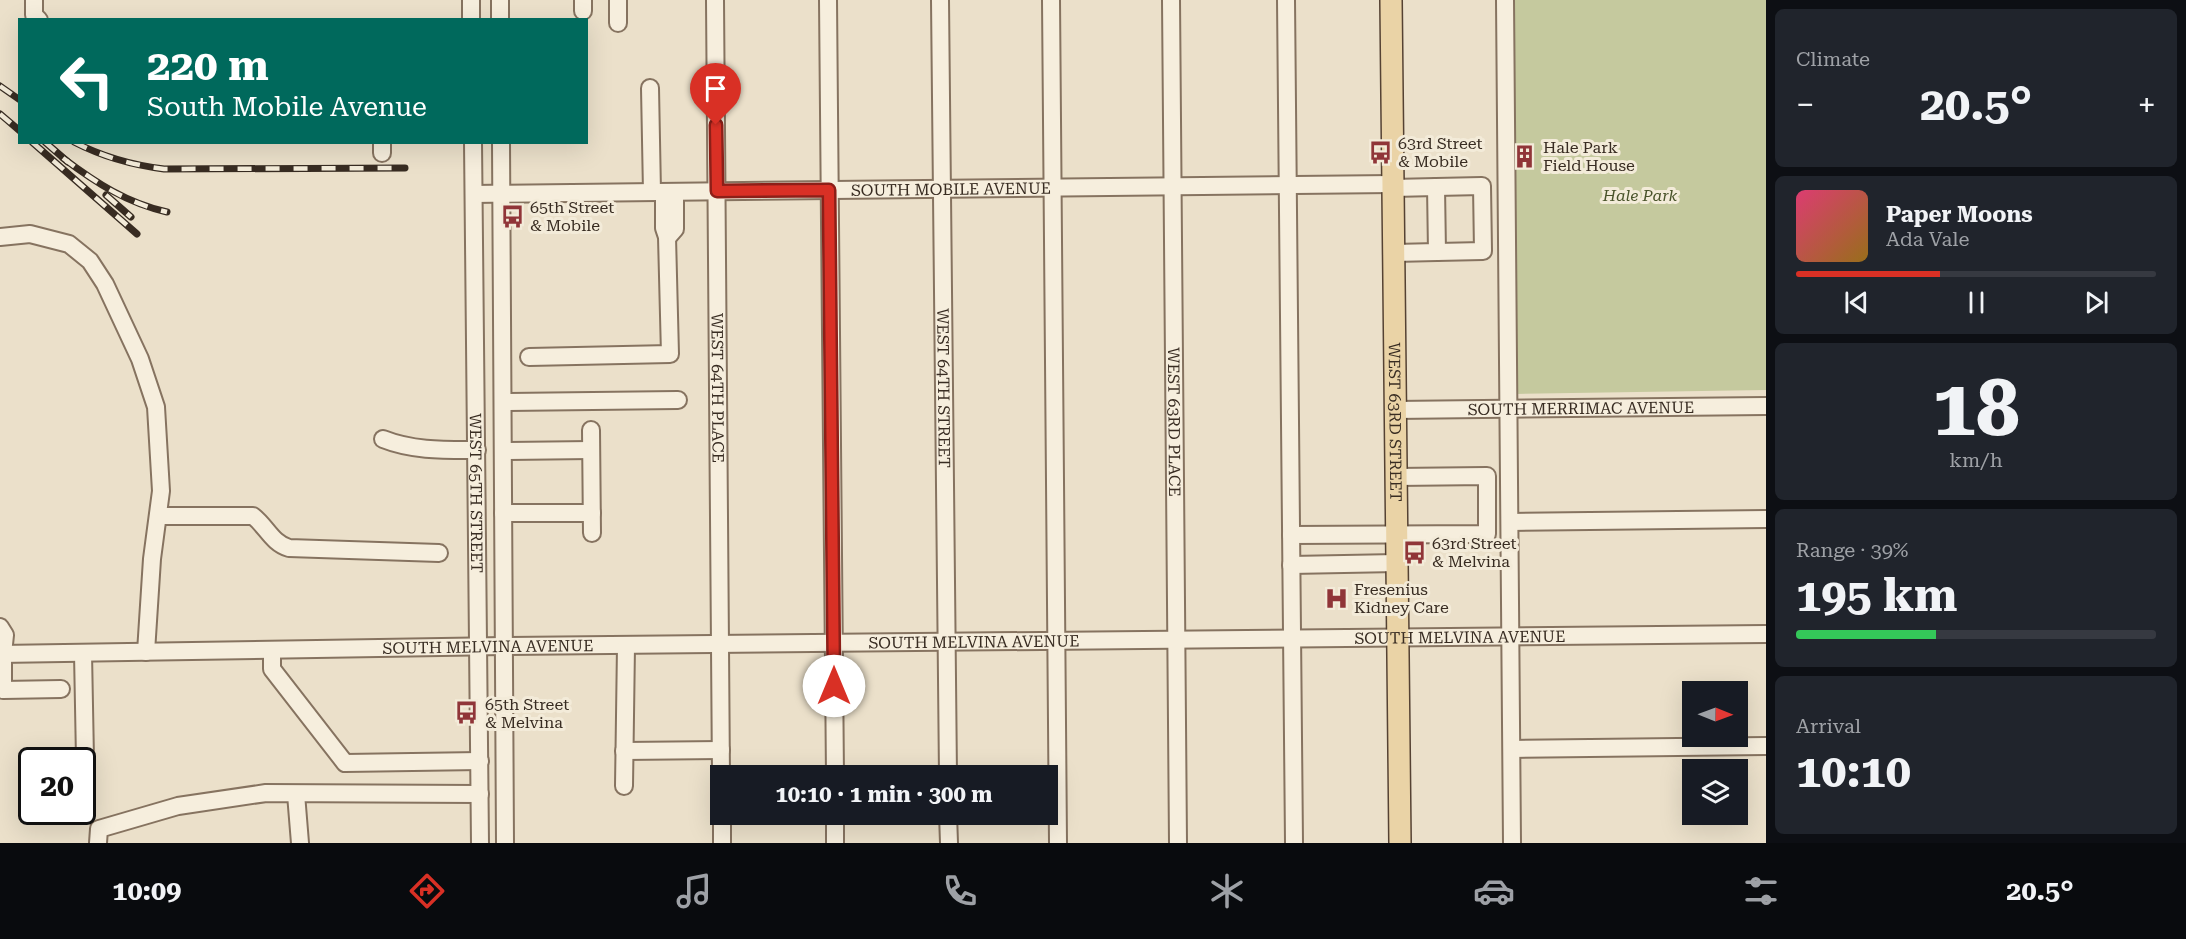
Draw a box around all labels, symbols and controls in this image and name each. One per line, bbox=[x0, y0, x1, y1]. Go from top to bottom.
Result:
text: 220 m bbox=[147, 41, 269, 90]
icon: left bbox=[48, 42, 126, 120]
text: Climate bbox=[1796, 47, 1870, 71]
pin bbox=[690, 63, 741, 125]
icon: arrive bbox=[699, 72, 732, 105]
text: 20.5° bbox=[1920, 78, 2032, 131]
text: − bbox=[1796, 85, 1814, 124]
text: + bbox=[2138, 85, 2156, 124]
text: South Mobile Avenue bbox=[147, 91, 427, 123]
place label: 63rd Street & Mobile bbox=[1398, 134, 1483, 171]
place label: Hale Park Field House bbox=[1543, 138, 1635, 175]
bus stop icon: 63rd Street & Mobile bbox=[1367, 139, 1393, 165]
building icon: Hale Park Field House bbox=[1512, 143, 1538, 169]
street label: SOUTH MOBILE AVENUE bbox=[851, 179, 1051, 200]
park label: Hale Park bbox=[1602, 186, 1678, 205]
place label: 65th Street & Mobile bbox=[530, 198, 614, 235]
text: Paper Moons bbox=[1886, 202, 2033, 227]
bus stop icon: 65th Street & Mobile bbox=[499, 203, 525, 229]
text: Ada Vale bbox=[1886, 227, 1969, 251]
icon: previous bbox=[1840, 286, 1873, 319]
icon: pause bbox=[1960, 286, 1993, 319]
icon: next bbox=[2080, 286, 2113, 319]
street label: WEST 64TH STREET bbox=[933, 308, 954, 468]
street label: WEST 64TH PLACE bbox=[707, 313, 728, 463]
street label: WEST 63RD STREET bbox=[1385, 342, 1405, 502]
street label: WEST 63RD PLACE bbox=[1164, 347, 1184, 497]
text: 18 bbox=[1932, 363, 2020, 454]
street label: SOUTH MERRIMAC AVENUE bbox=[1468, 398, 1694, 419]
street label: WEST 65TH STREET bbox=[466, 413, 486, 573]
text: km/h bbox=[1949, 448, 2003, 472]
place label: 63rd Street & Melvina bbox=[1432, 534, 1517, 571]
text: Range · 39% bbox=[1796, 538, 1908, 562]
bus stop icon: 63rd Street & Melvina bbox=[1401, 539, 1427, 565]
text: 195 km bbox=[1796, 569, 1957, 622]
place label: Fresenius Kidney Care bbox=[1354, 580, 1449, 617]
hospital icon: Fresenius Kidney Care bbox=[1323, 585, 1349, 611]
street label: SOUTH MELVINA AVENUE bbox=[1354, 627, 1565, 648]
street label: SOUTH MELVINA AVENUE bbox=[868, 632, 1079, 653]
street label: SOUTH MELVINA AVENUE bbox=[382, 636, 594, 658]
position arrow bbox=[802, 654, 866, 718]
north arrow bbox=[1682, 681, 1748, 747]
map controls bbox=[1682, 681, 1748, 825]
place label: 65th Street & Melvina bbox=[485, 695, 569, 732]
bus stop icon: 65th Street & Melvina bbox=[454, 700, 480, 726]
text: Arrival bbox=[1796, 714, 1861, 738]
text: 10:10 bbox=[1796, 745, 1911, 798]
speed limit sign: 20 bbox=[18, 747, 96, 825]
button: layers bbox=[1682, 759, 1748, 825]
text: 10:10 · 1 min · 300 m bbox=[775, 782, 993, 807]
icon: directions bbox=[406, 870, 448, 912]
icon: music bbox=[673, 870, 715, 912]
icon: phone bbox=[939, 870, 981, 912]
icon: climate bbox=[1206, 870, 1248, 912]
icon: car bbox=[1473, 870, 1515, 912]
icon: filters bbox=[1740, 870, 1782, 912]
text: 10:09 bbox=[112, 875, 181, 907]
text: 20.5° bbox=[2006, 875, 2074, 907]

